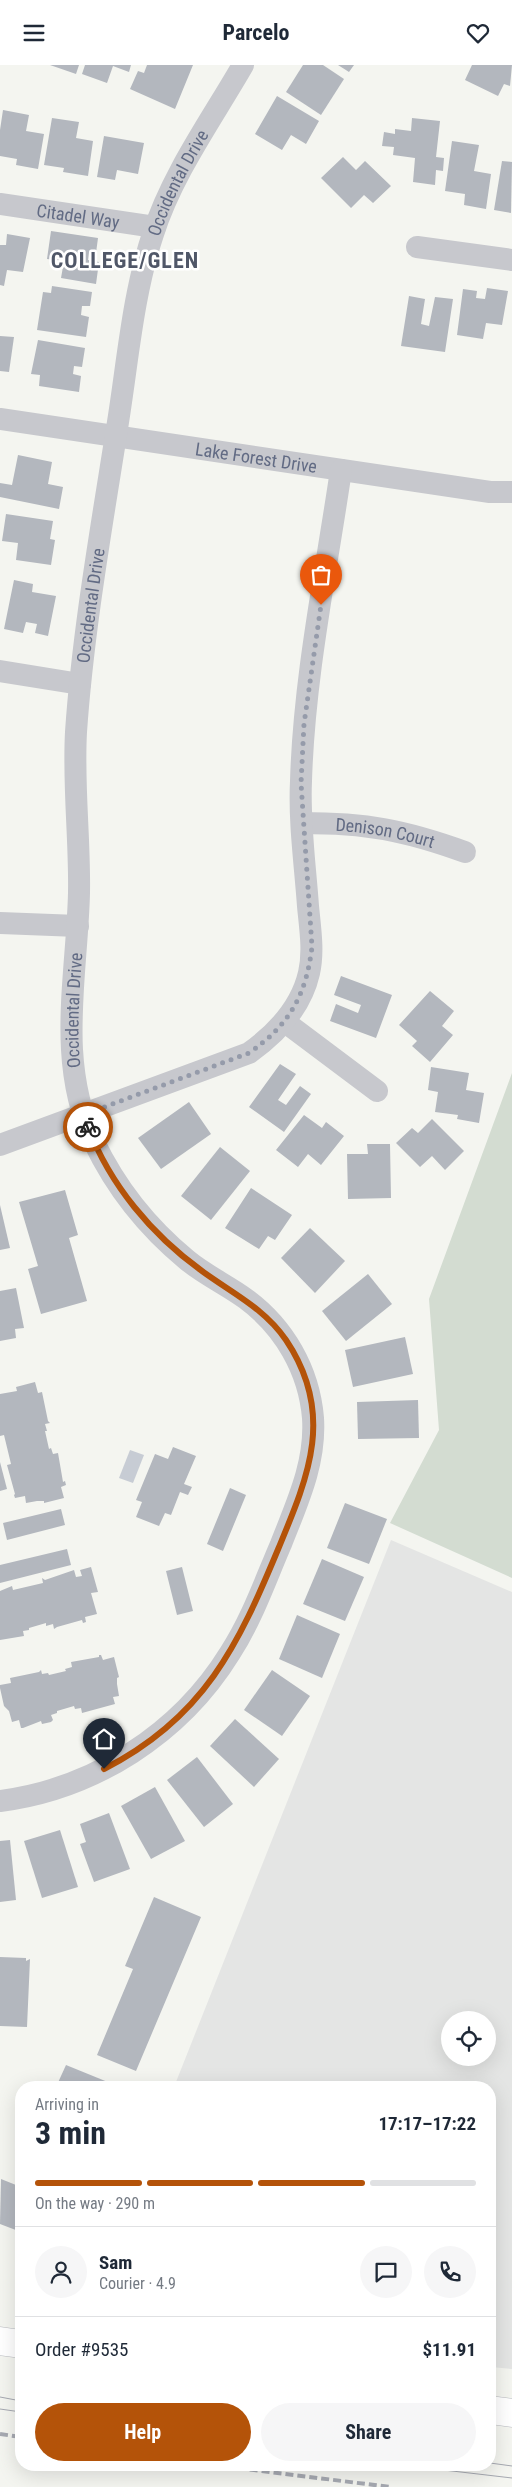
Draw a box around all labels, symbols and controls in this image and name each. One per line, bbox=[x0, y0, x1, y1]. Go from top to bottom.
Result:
icon: menu bbox=[20, 19, 48, 47]
icon: heart bbox=[464, 19, 492, 47]
text: Parcelo bbox=[223, 20, 289, 45]
street label: Occidental Drive bbox=[143, 126, 212, 238]
street label: Citadel Way bbox=[35, 199, 121, 232]
district label: COLLEGE/GLEN bbox=[51, 248, 199, 273]
street label: Lake Forest Drive bbox=[194, 438, 318, 477]
street label: Occidental Drive bbox=[72, 546, 108, 664]
pin bbox=[300, 554, 342, 605]
icon: bag bbox=[307, 561, 335, 589]
street label: Denison Court bbox=[335, 813, 437, 852]
street label: Occidental Drive bbox=[61, 952, 86, 1069]
courier bbox=[63, 1102, 113, 1152]
icon: bike bbox=[74, 1113, 102, 1141]
pin bbox=[83, 1718, 125, 1769]
icon: home bbox=[90, 1725, 118, 1753]
map controls bbox=[441, 2011, 496, 2066]
button: locate bbox=[441, 2011, 496, 2066]
text: Arriving in bbox=[35, 2095, 99, 2114]
text: 17:17–17:22 bbox=[378, 2112, 476, 2135]
text: 3 min bbox=[35, 2114, 106, 2152]
text: On the way · 290 m bbox=[35, 2194, 155, 2213]
button: person bbox=[35, 2246, 87, 2298]
button: chat bbox=[360, 2246, 412, 2298]
button: phone bbox=[424, 2246, 476, 2298]
text: Sam bbox=[99, 2251, 132, 2274]
text: Courier · 4.9 bbox=[99, 2274, 176, 2293]
text: Order #9535 bbox=[35, 2338, 128, 2361]
text: $11.91 bbox=[422, 2338, 476, 2361]
button: Help bbox=[35, 2403, 251, 2461]
button: Share bbox=[261, 2403, 476, 2461]

